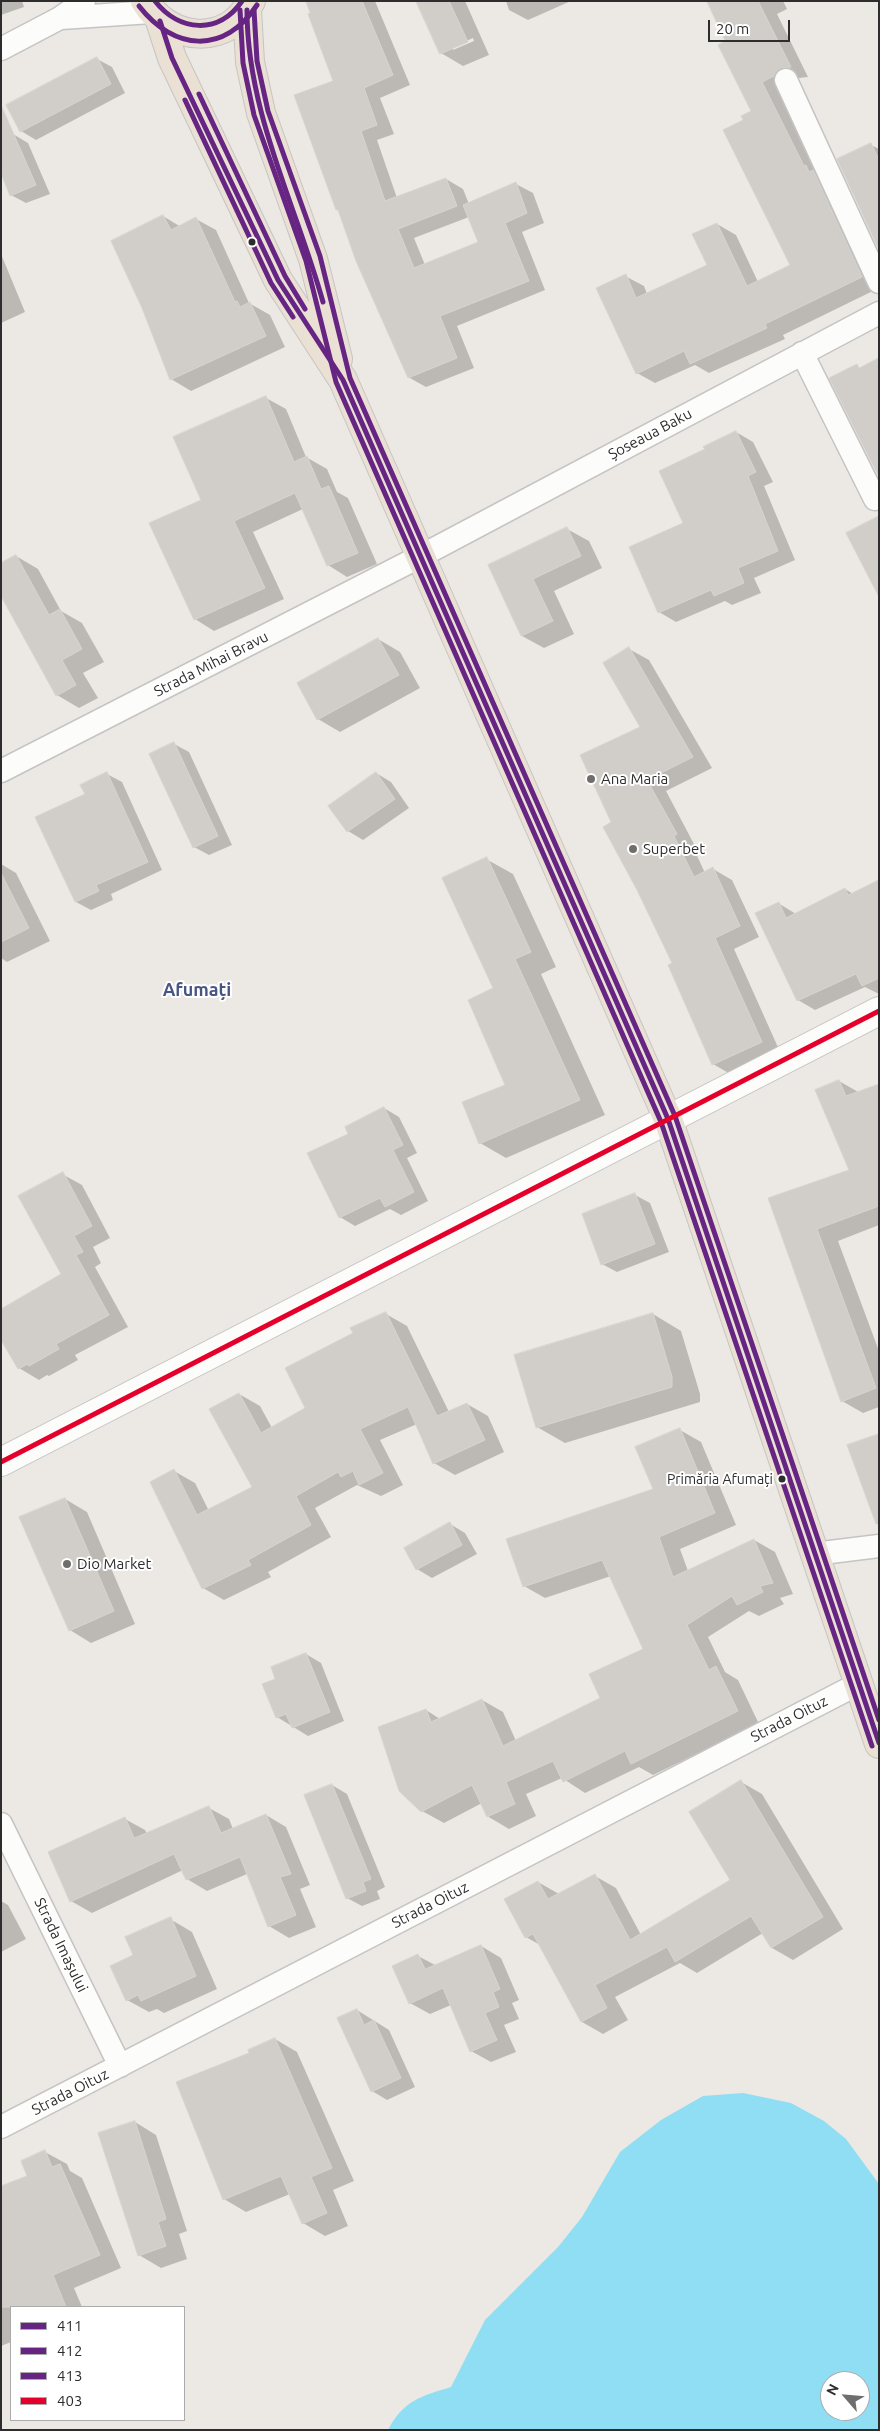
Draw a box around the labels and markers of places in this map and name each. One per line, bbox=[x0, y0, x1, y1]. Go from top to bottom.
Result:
unlabelled marker bbox=[247, 237, 257, 247]
place label: Ana Maria bbox=[601, 770, 668, 788]
marker: Ana Maria bbox=[585, 773, 597, 785]
place label: Superbet bbox=[643, 840, 705, 858]
marker: Superbet bbox=[627, 843, 639, 855]
place label: Primăria Afumați bbox=[667, 1471, 773, 1487]
marker: Primăria Afumați bbox=[777, 1474, 787, 1484]
place label: Dio Market bbox=[77, 1555, 151, 1573]
marker: Dio Market bbox=[61, 1558, 73, 1570]

